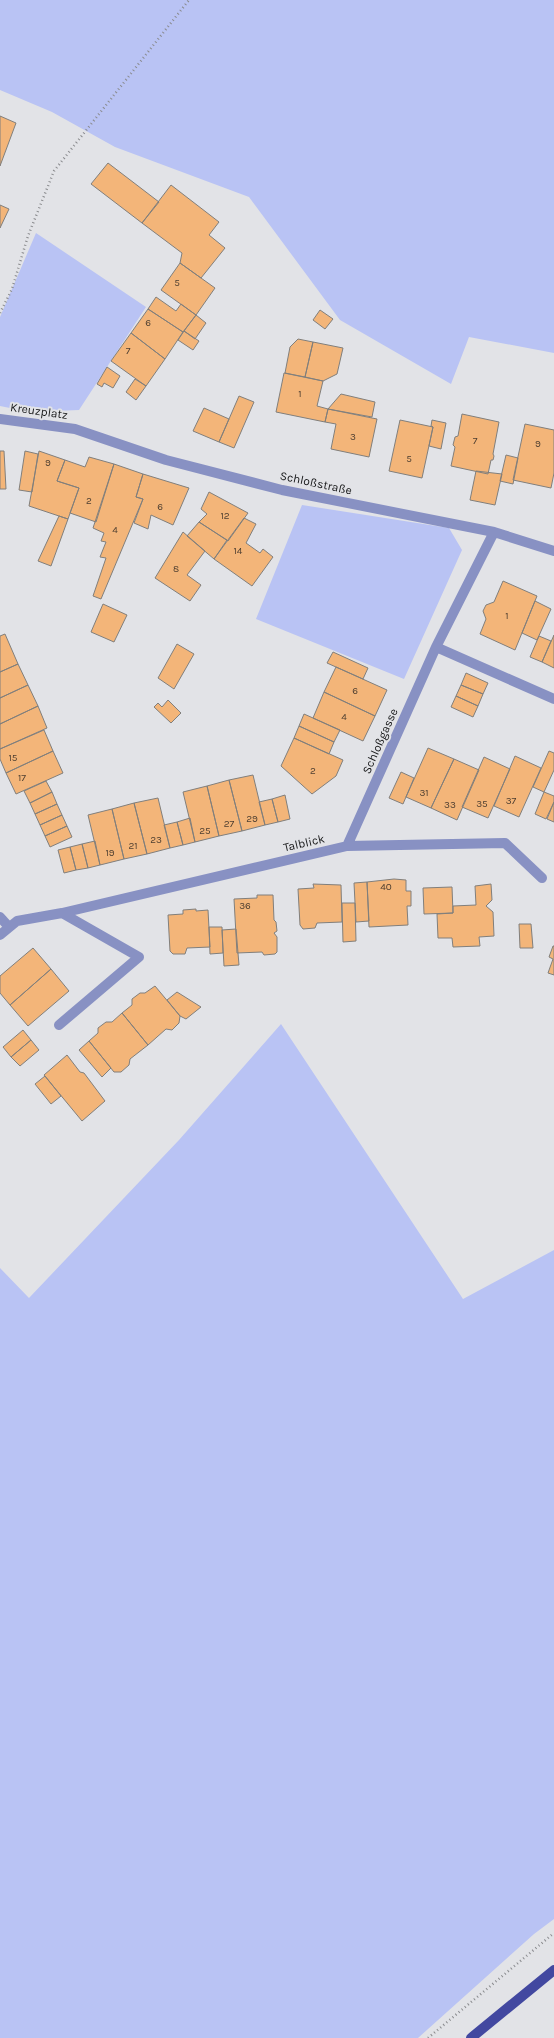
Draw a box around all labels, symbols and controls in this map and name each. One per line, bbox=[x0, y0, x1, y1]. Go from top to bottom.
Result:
house number: 5 bbox=[174, 277, 180, 289]
house number: 6 bbox=[145, 317, 151, 329]
house number: 7 bbox=[126, 345, 131, 357]
house number: 1 bbox=[298, 388, 302, 400]
street label: Kreuzplatz bbox=[9, 400, 69, 422]
house number: 3 bbox=[350, 431, 356, 443]
house number: 7 bbox=[473, 435, 478, 447]
house number: 9 bbox=[535, 438, 541, 450]
house number: 5 bbox=[406, 453, 412, 465]
house number: 9 bbox=[45, 457, 51, 469]
street label: Schloßstraße bbox=[279, 469, 353, 497]
house number: 2 bbox=[86, 495, 92, 507]
house number: 6 bbox=[157, 501, 163, 513]
house number: 12 bbox=[220, 510, 230, 522]
house number: 4 bbox=[112, 524, 118, 536]
house number: 14 bbox=[234, 545, 243, 557]
house number: 8 bbox=[173, 563, 179, 575]
house number: 1 bbox=[505, 610, 509, 622]
house number: 6 bbox=[352, 685, 358, 697]
street label: Schloßgasse bbox=[359, 706, 401, 776]
house number: 4 bbox=[341, 711, 347, 723]
house number: 15 bbox=[9, 752, 18, 764]
house number: 2 bbox=[310, 765, 316, 777]
house number: 17 bbox=[18, 772, 26, 784]
house number: 31 bbox=[419, 787, 429, 799]
house number: 37 bbox=[506, 795, 517, 807]
house number: 35 bbox=[476, 798, 488, 810]
house number: 33 bbox=[444, 799, 456, 811]
house number: 29 bbox=[246, 813, 258, 825]
house number: 27 bbox=[224, 818, 235, 830]
house number: 25 bbox=[199, 825, 211, 837]
street label: Talblick bbox=[282, 831, 326, 855]
house number: 23 bbox=[150, 834, 162, 846]
house number: 21 bbox=[128, 840, 138, 852]
house number: 19 bbox=[105, 847, 115, 859]
house number: 40 bbox=[380, 881, 392, 893]
house number: 36 bbox=[239, 900, 251, 912]

